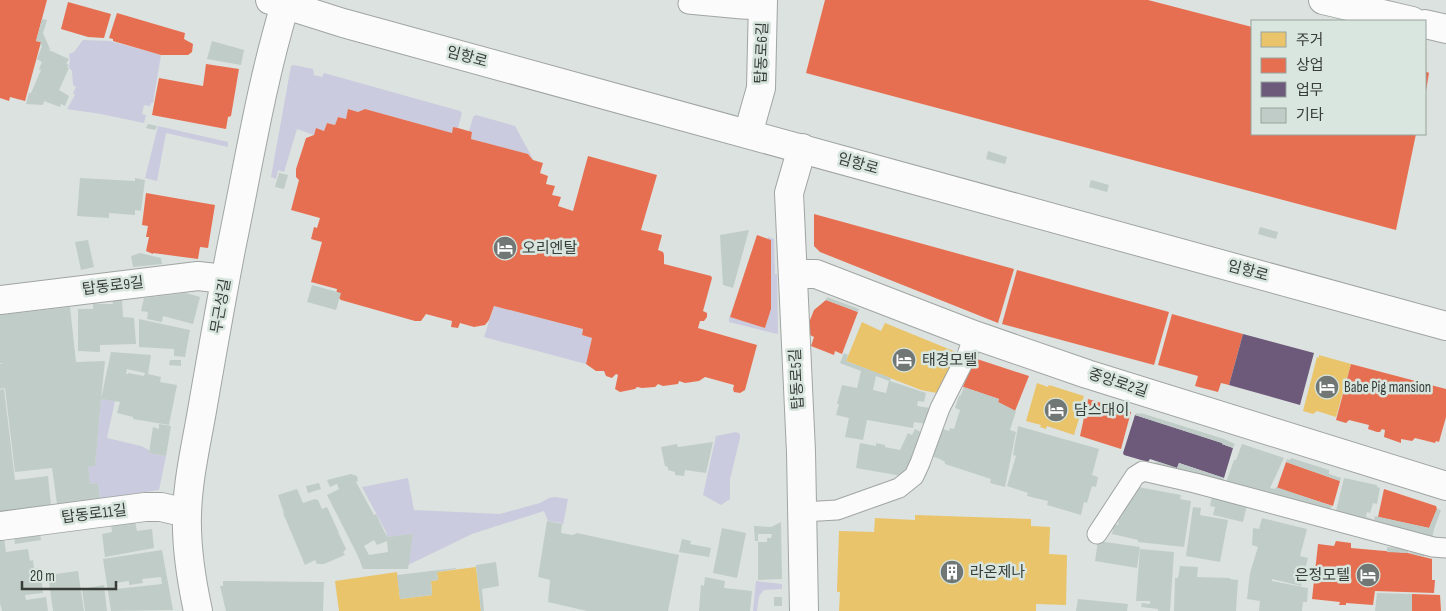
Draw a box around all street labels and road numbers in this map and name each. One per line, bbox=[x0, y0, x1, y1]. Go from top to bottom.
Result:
street label: 탑동로6길 bbox=[751, 22, 773, 84]
street label: 임항로 bbox=[445, 42, 489, 72]
street label: 임항로 bbox=[835, 149, 881, 179]
street label: 임항로 bbox=[1226, 256, 1270, 286]
street label: 탑동로9길 bbox=[81, 273, 145, 299]
street label: 무근성길 bbox=[207, 277, 235, 335]
street label: 탑동로5길 bbox=[786, 348, 808, 410]
street label: 중앙로2길 bbox=[1086, 364, 1150, 402]
street label: 탑동로11길 bbox=[60, 501, 128, 527]

